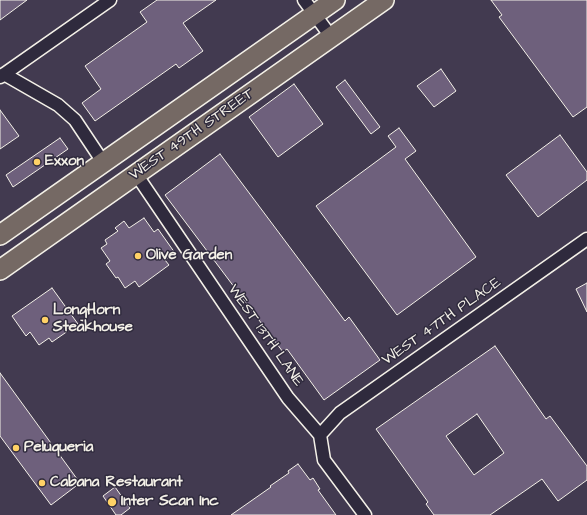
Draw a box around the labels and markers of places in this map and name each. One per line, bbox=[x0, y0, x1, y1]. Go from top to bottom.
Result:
place label: Exxon bbox=[45, 153, 84, 171]
marker: Exxon bbox=[32, 157, 42, 167]
place label: Olive Garden bbox=[146, 247, 232, 265]
marker: Olive Garden bbox=[133, 251, 143, 261]
place label: LongHorn Steakhouse bbox=[53, 302, 133, 337]
marker: LongHorn Steakhouse bbox=[40, 315, 50, 325]
place label: Peluqueria bbox=[24, 439, 93, 457]
marker: Peluqueria bbox=[11, 443, 21, 453]
place label: Cabana Restaurant bbox=[50, 474, 183, 492]
marker: Cabana Restaurant bbox=[37, 478, 47, 488]
place label: Inter Scan Inc bbox=[121, 493, 219, 511]
marker: Inter Scan Inc bbox=[106, 496, 118, 508]

